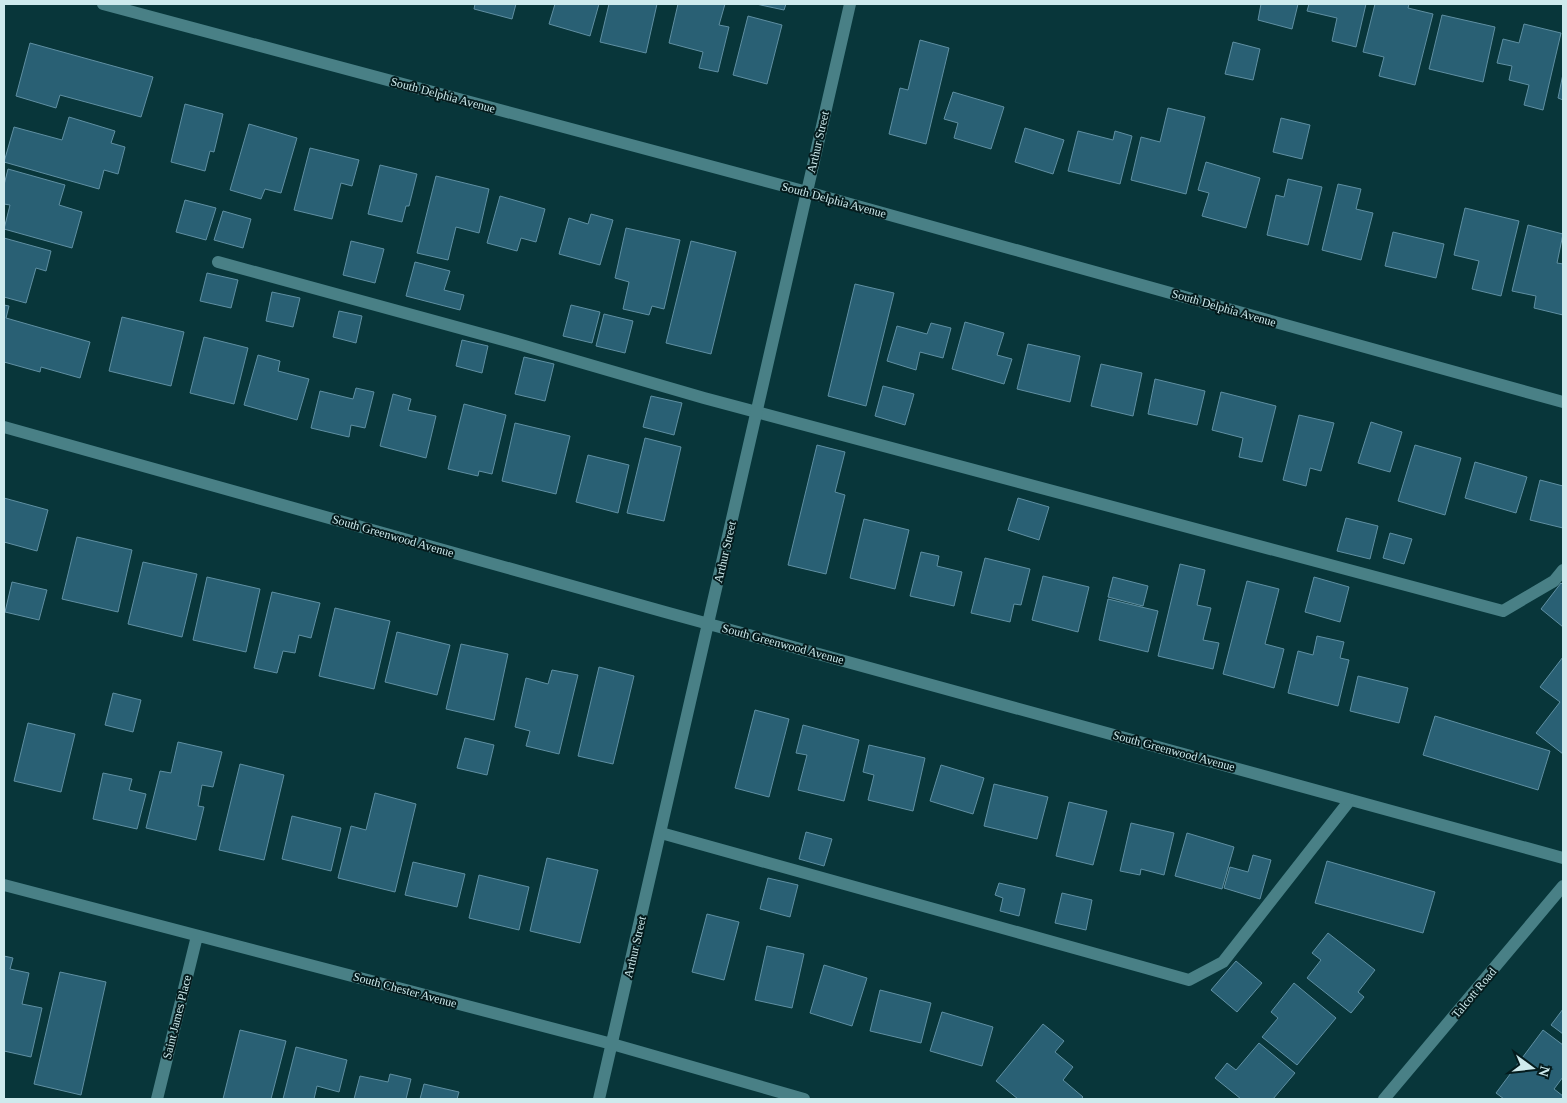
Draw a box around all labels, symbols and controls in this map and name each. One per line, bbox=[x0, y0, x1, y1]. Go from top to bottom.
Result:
street label: South Delphia Avenue bbox=[389, 74, 497, 116]
street label: Arthur Street bbox=[804, 109, 832, 174]
street label: South Delphia Avenue bbox=[780, 179, 888, 221]
street label: South Delphia Avenue bbox=[1170, 286, 1278, 330]
street label: South Greenwood Avenue bbox=[331, 512, 455, 560]
street label: Arthur Street bbox=[711, 519, 739, 584]
street label: South Greenwood Avenue bbox=[720, 621, 846, 667]
street label: South Greenwood Avenue bbox=[1111, 728, 1237, 774]
street label: Arthur Street bbox=[621, 914, 649, 979]
street label: Talcott Road bbox=[1449, 965, 1499, 1021]
street label: South Chester Avenue bbox=[352, 969, 458, 1011]
street label: Saint James Place bbox=[160, 974, 194, 1060]
north arrow bbox=[1507, 1043, 1557, 1093]
text: N bbox=[1536, 1064, 1553, 1078]

